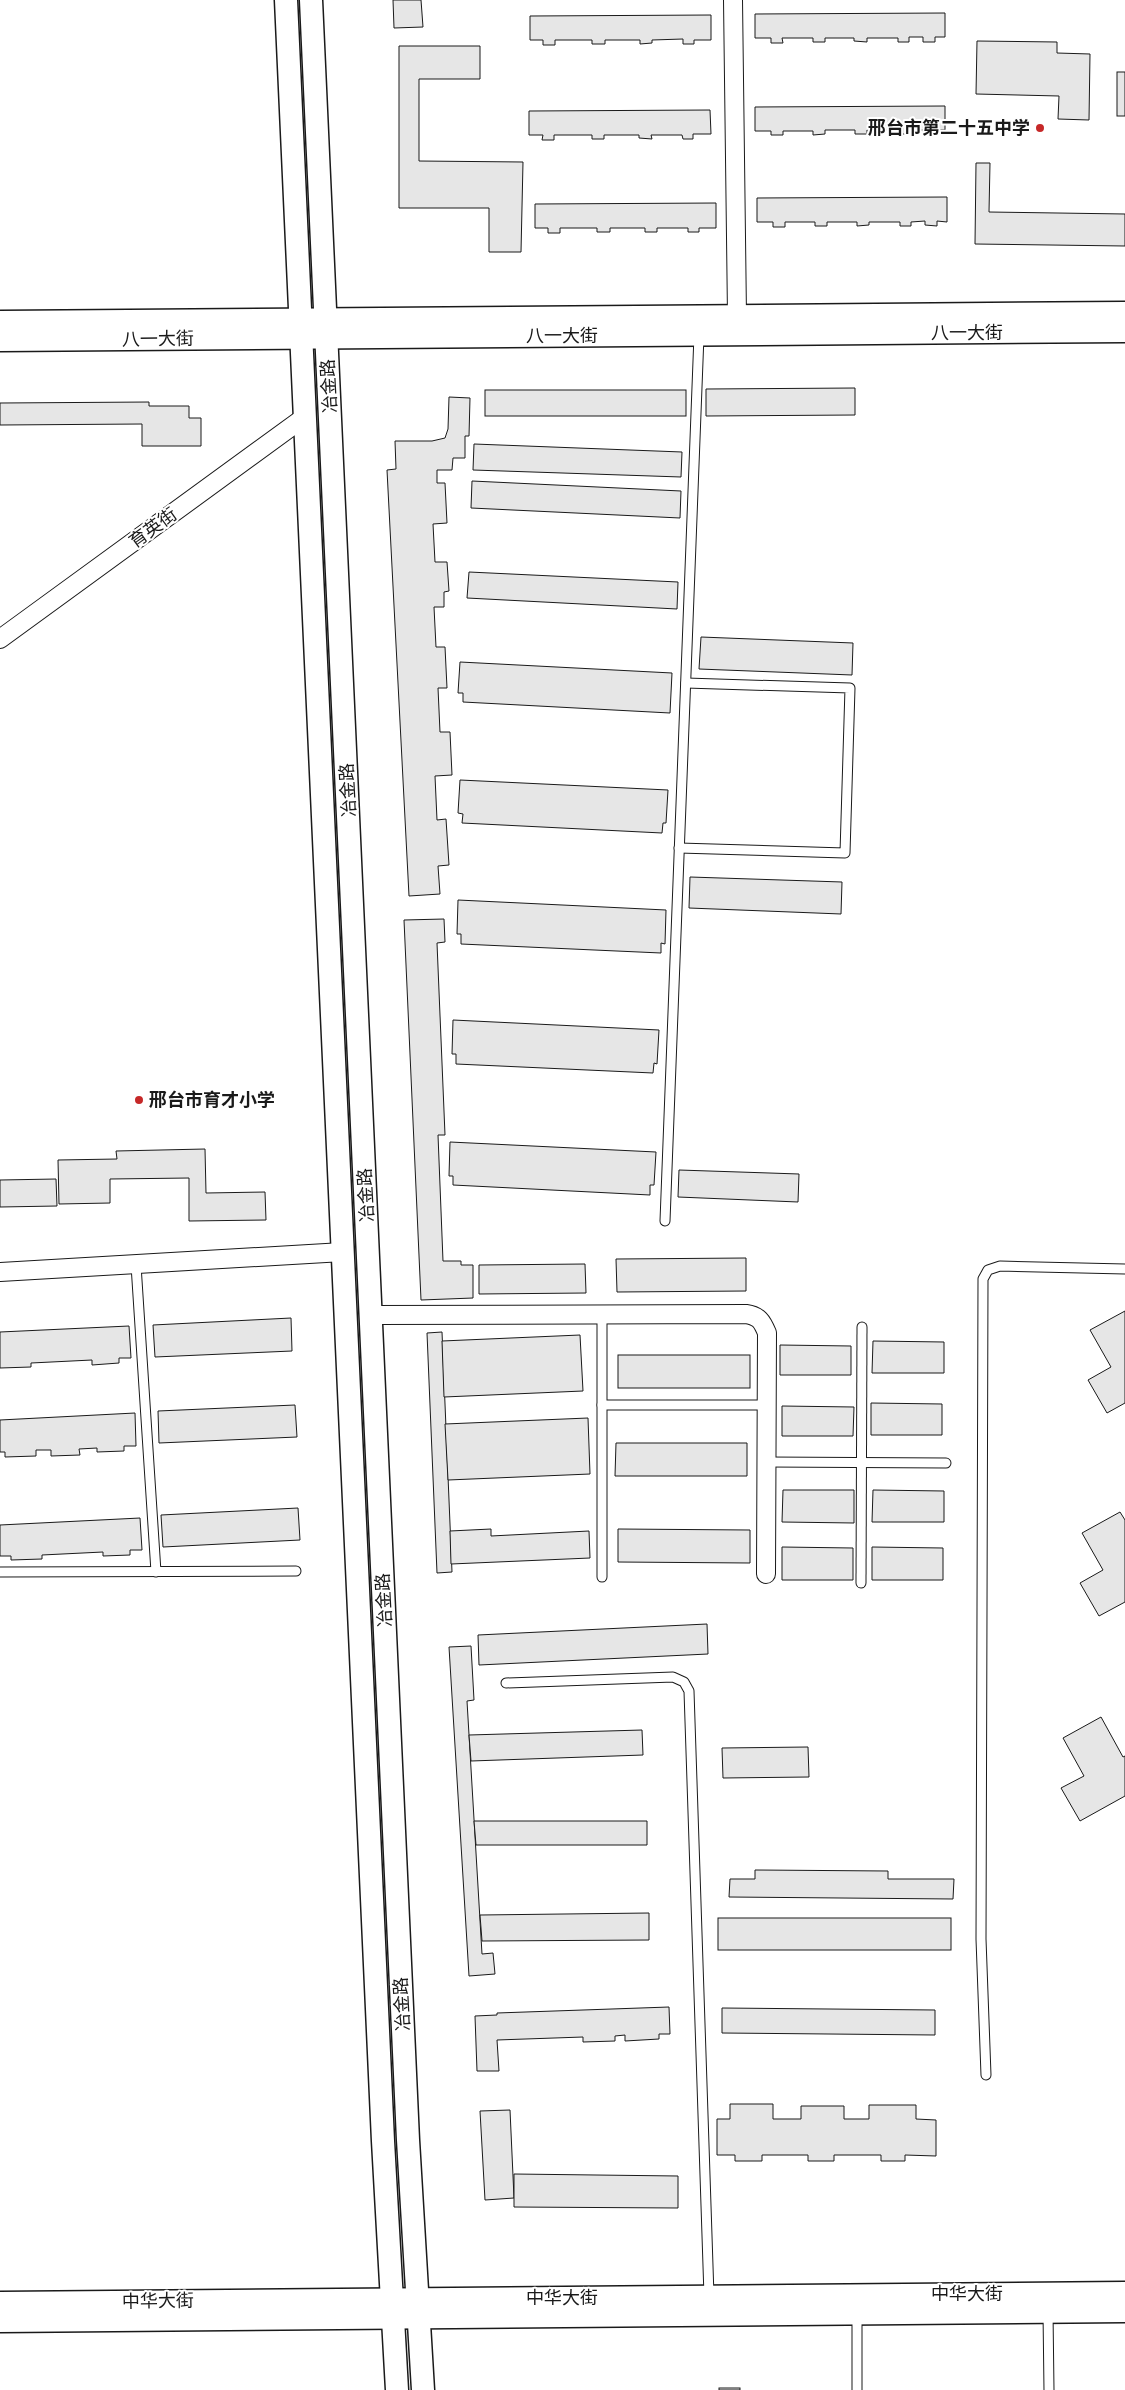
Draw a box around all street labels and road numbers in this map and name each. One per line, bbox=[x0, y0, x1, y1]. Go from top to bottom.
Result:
street label: 八一大街 bbox=[931, 323, 1003, 343]
street label: 八一大街 bbox=[526, 326, 598, 346]
street label: 八一大街 bbox=[122, 328, 194, 350]
street label: 冶金路 bbox=[318, 359, 340, 413]
street label: 育英街 bbox=[125, 504, 181, 552]
street label: 冶金路 bbox=[337, 763, 359, 817]
street label: 冶金路 bbox=[355, 1168, 377, 1222]
street label: 冶金路 bbox=[373, 1573, 395, 1627]
street label: 冶金路 bbox=[391, 1977, 413, 2031]
street label: 中华大街 bbox=[931, 2284, 1003, 2304]
street label: 中华大街 bbox=[526, 2288, 598, 2308]
street label: 中华大街 bbox=[122, 2290, 194, 2312]

